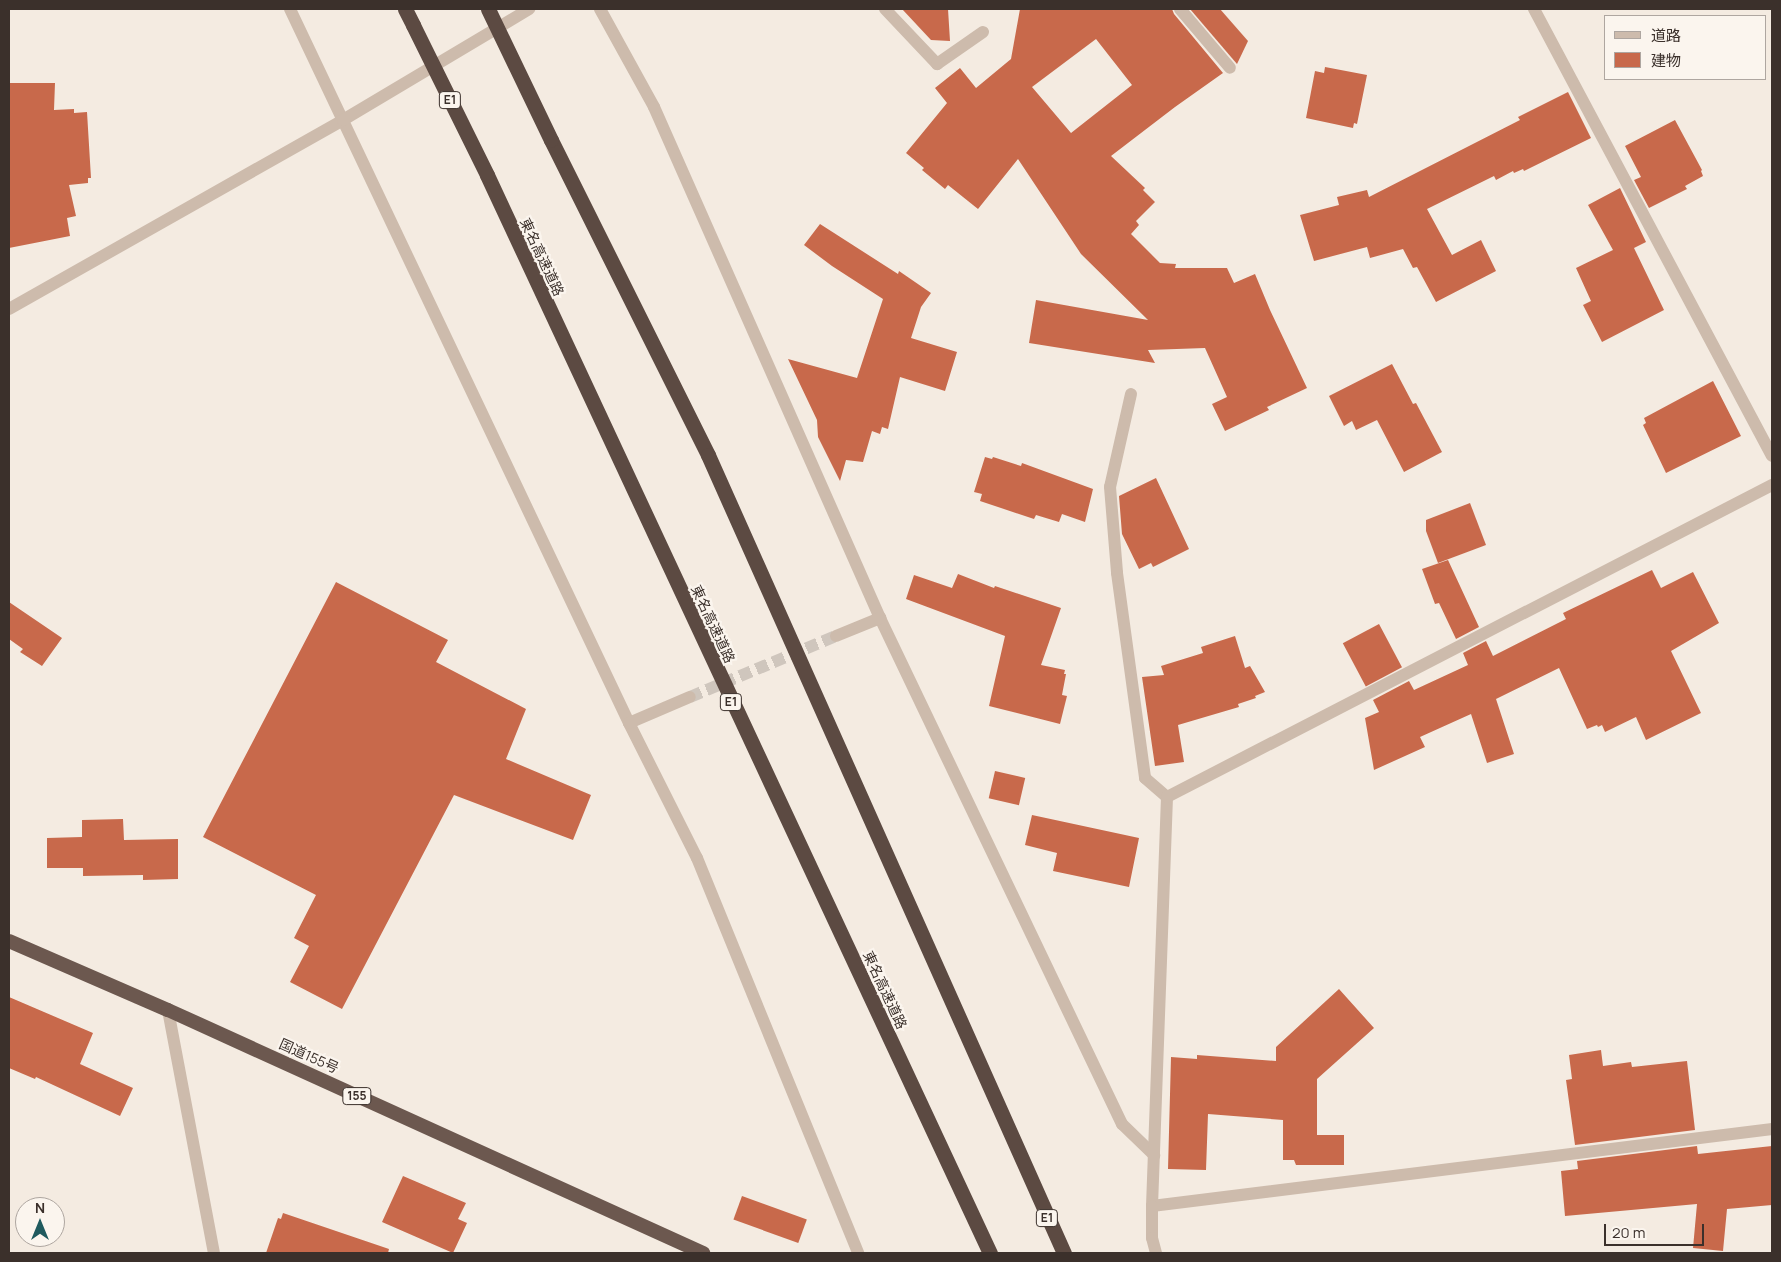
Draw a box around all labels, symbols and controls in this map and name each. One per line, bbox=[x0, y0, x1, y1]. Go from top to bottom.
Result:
legend bbox=[1604, 15, 1766, 80]
text: 道路 bbox=[1651, 25, 1681, 46]
text: 建物 bbox=[1651, 50, 1681, 71]
road number: E1 bbox=[439, 90, 461, 110]
street label: 東名高速道路 bbox=[517, 215, 567, 299]
street label: 東名高速道路 bbox=[688, 582, 738, 666]
road number: E1 bbox=[720, 692, 742, 712]
street label: 東名高速道路 bbox=[860, 948, 910, 1032]
street label: 国道155号 bbox=[277, 1035, 341, 1077]
road number: 155 bbox=[342, 1086, 372, 1106]
north arrow bbox=[15, 1197, 65, 1247]
text: N bbox=[35, 1198, 45, 1217]
road number: E1 bbox=[1036, 1208, 1058, 1228]
scale bar bbox=[1606, 1214, 1706, 1246]
text: 20 m bbox=[1612, 1222, 1645, 1243]

